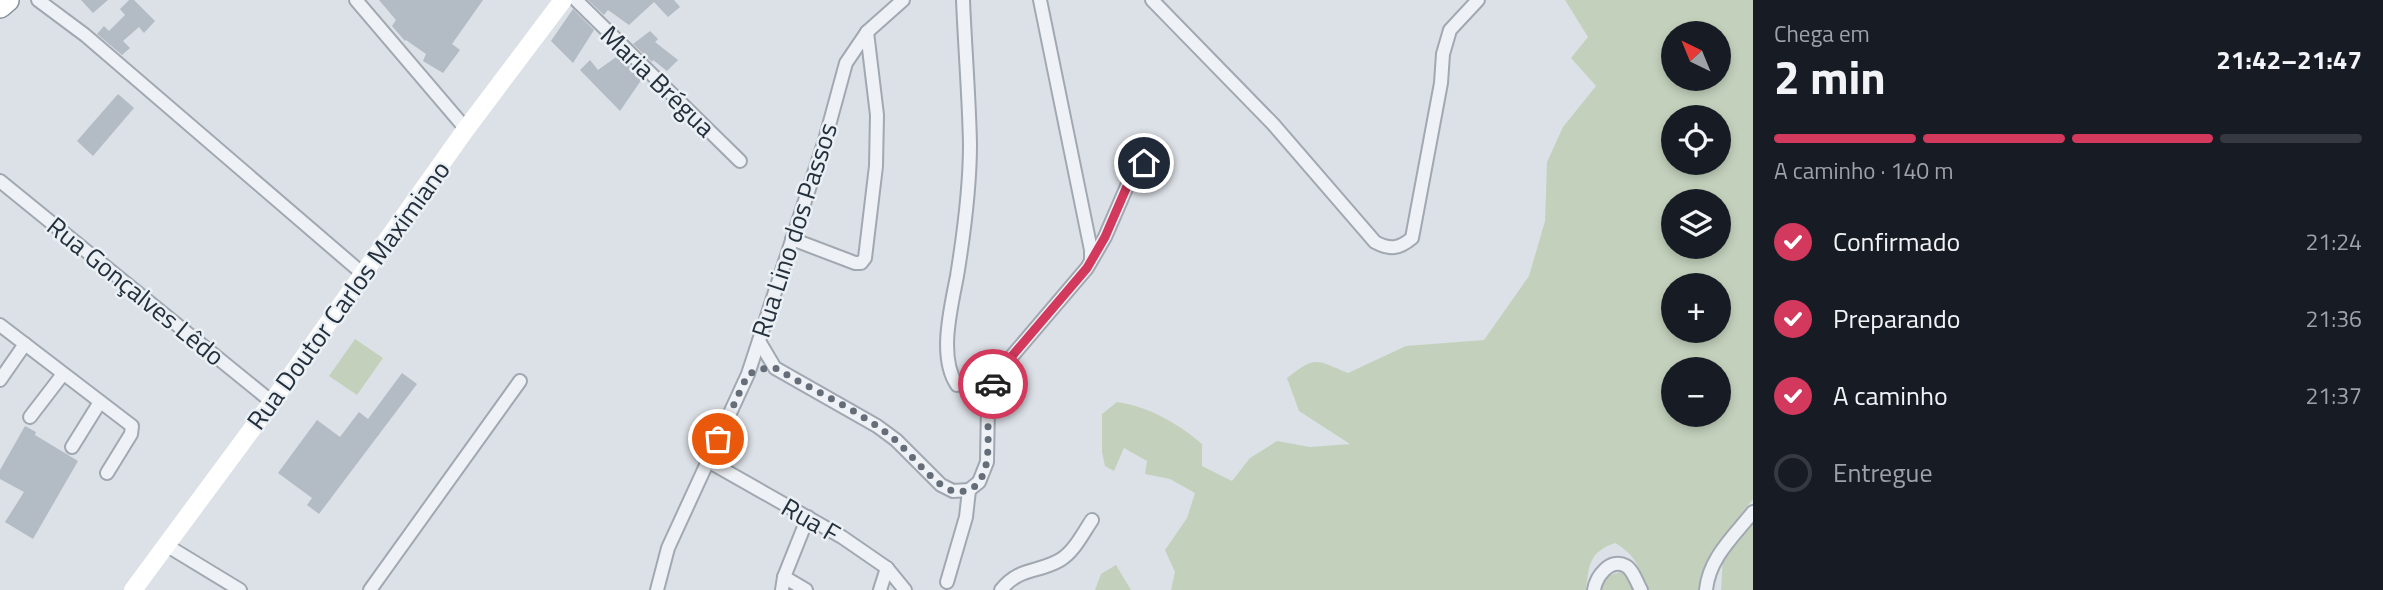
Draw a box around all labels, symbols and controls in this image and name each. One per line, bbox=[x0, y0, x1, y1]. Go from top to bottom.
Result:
street label: Maria Brégua bbox=[592, 16, 724, 146]
text: Chega em bbox=[1774, 16, 1870, 51]
north arrow bbox=[1661, 21, 1731, 91]
map controls bbox=[1661, 21, 1731, 427]
text: 21:42–21:47 bbox=[2216, 40, 2362, 79]
text: 2 min bbox=[1774, 42, 1886, 112]
button: locate bbox=[1661, 105, 1731, 175]
street label: Rua Lino dos Passos bbox=[741, 118, 847, 342]
pin bbox=[1114, 133, 1174, 193]
icon: home bbox=[1125, 144, 1163, 182]
street label: Rua Doutor Carlos Maximiano bbox=[237, 152, 459, 438]
text: A caminho · 140 m bbox=[1774, 153, 1953, 188]
button: layers bbox=[1661, 189, 1731, 259]
street label: Rua Gonçalves Lêdo bbox=[39, 207, 233, 375]
text: Confirmado bbox=[1833, 222, 1960, 261]
icon: check bbox=[1774, 223, 1812, 261]
text: 21:24 bbox=[2305, 224, 2362, 259]
button: + bbox=[1661, 273, 1731, 343]
text: Preparando bbox=[1833, 299, 1960, 338]
icon: check bbox=[1774, 300, 1812, 338]
text: 21:36 bbox=[2305, 301, 2362, 336]
courier bbox=[958, 349, 1028, 419]
button: − bbox=[1661, 357, 1731, 427]
icon: car bbox=[974, 365, 1012, 403]
text: A caminho bbox=[1833, 376, 1948, 415]
icon: check bbox=[1774, 377, 1812, 415]
text: 21:37 bbox=[2305, 378, 2362, 413]
pin bbox=[688, 409, 748, 469]
icon: bag bbox=[699, 420, 737, 458]
text: Entregue bbox=[1833, 453, 1933, 492]
street label: Rua F bbox=[774, 488, 848, 552]

